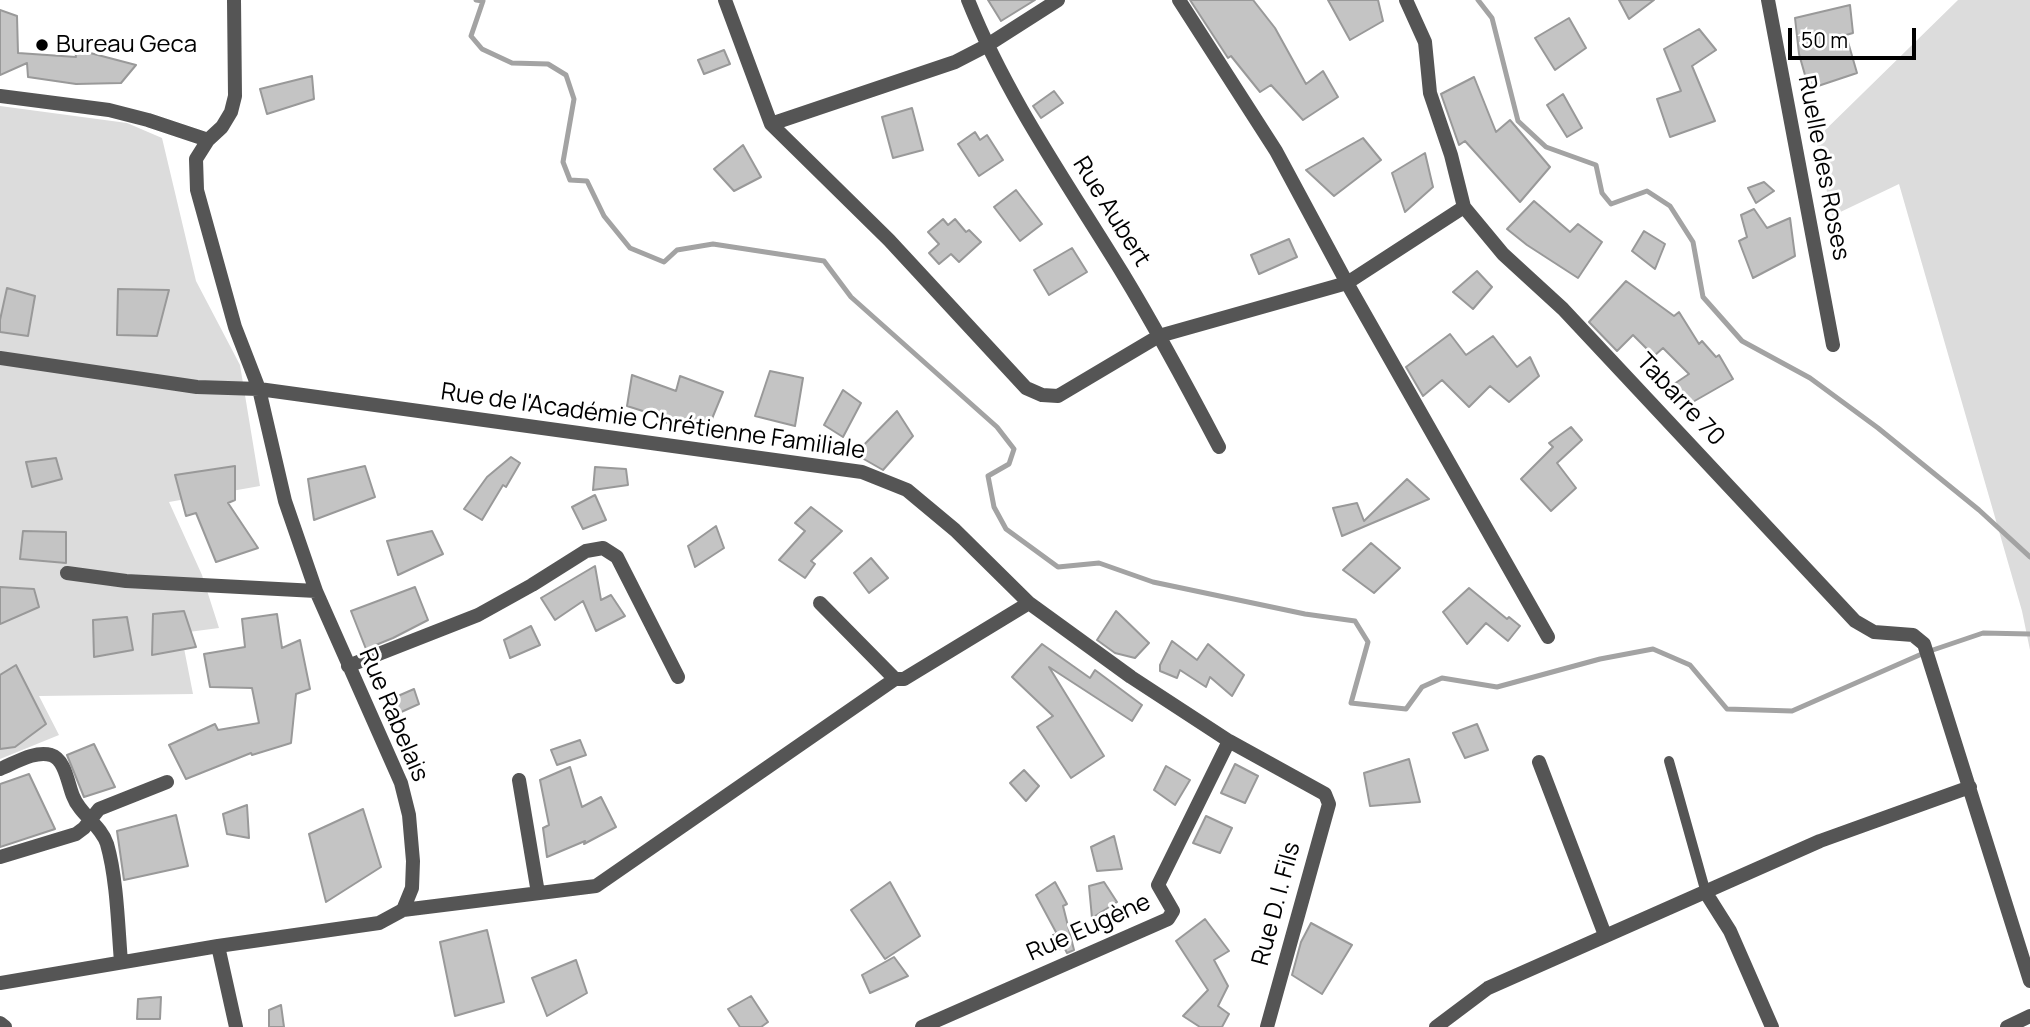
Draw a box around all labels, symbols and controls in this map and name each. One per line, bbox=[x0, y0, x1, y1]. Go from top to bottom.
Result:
scale bar bbox=[1792, 14, 1920, 58]
text: 50 m bbox=[1801, 26, 1848, 54]
place label: Bureau Geca bbox=[56, 31, 197, 59]
marker: Bureau Geca bbox=[34, 37, 50, 53]
street label: Ruelle des Roses bbox=[1791, 73, 1855, 263]
street label: Rue Aubert bbox=[1066, 152, 1156, 272]
street label: Tabarre 70 bbox=[1630, 348, 1730, 452]
street label: Rue de l'Académie Chrétienne Familiale bbox=[439, 378, 867, 466]
street label: Rue Rabelais bbox=[352, 644, 434, 786]
street label: Rue D. I. Fils bbox=[1247, 839, 1307, 969]
street label: Rue Eugène bbox=[1023, 888, 1155, 968]

